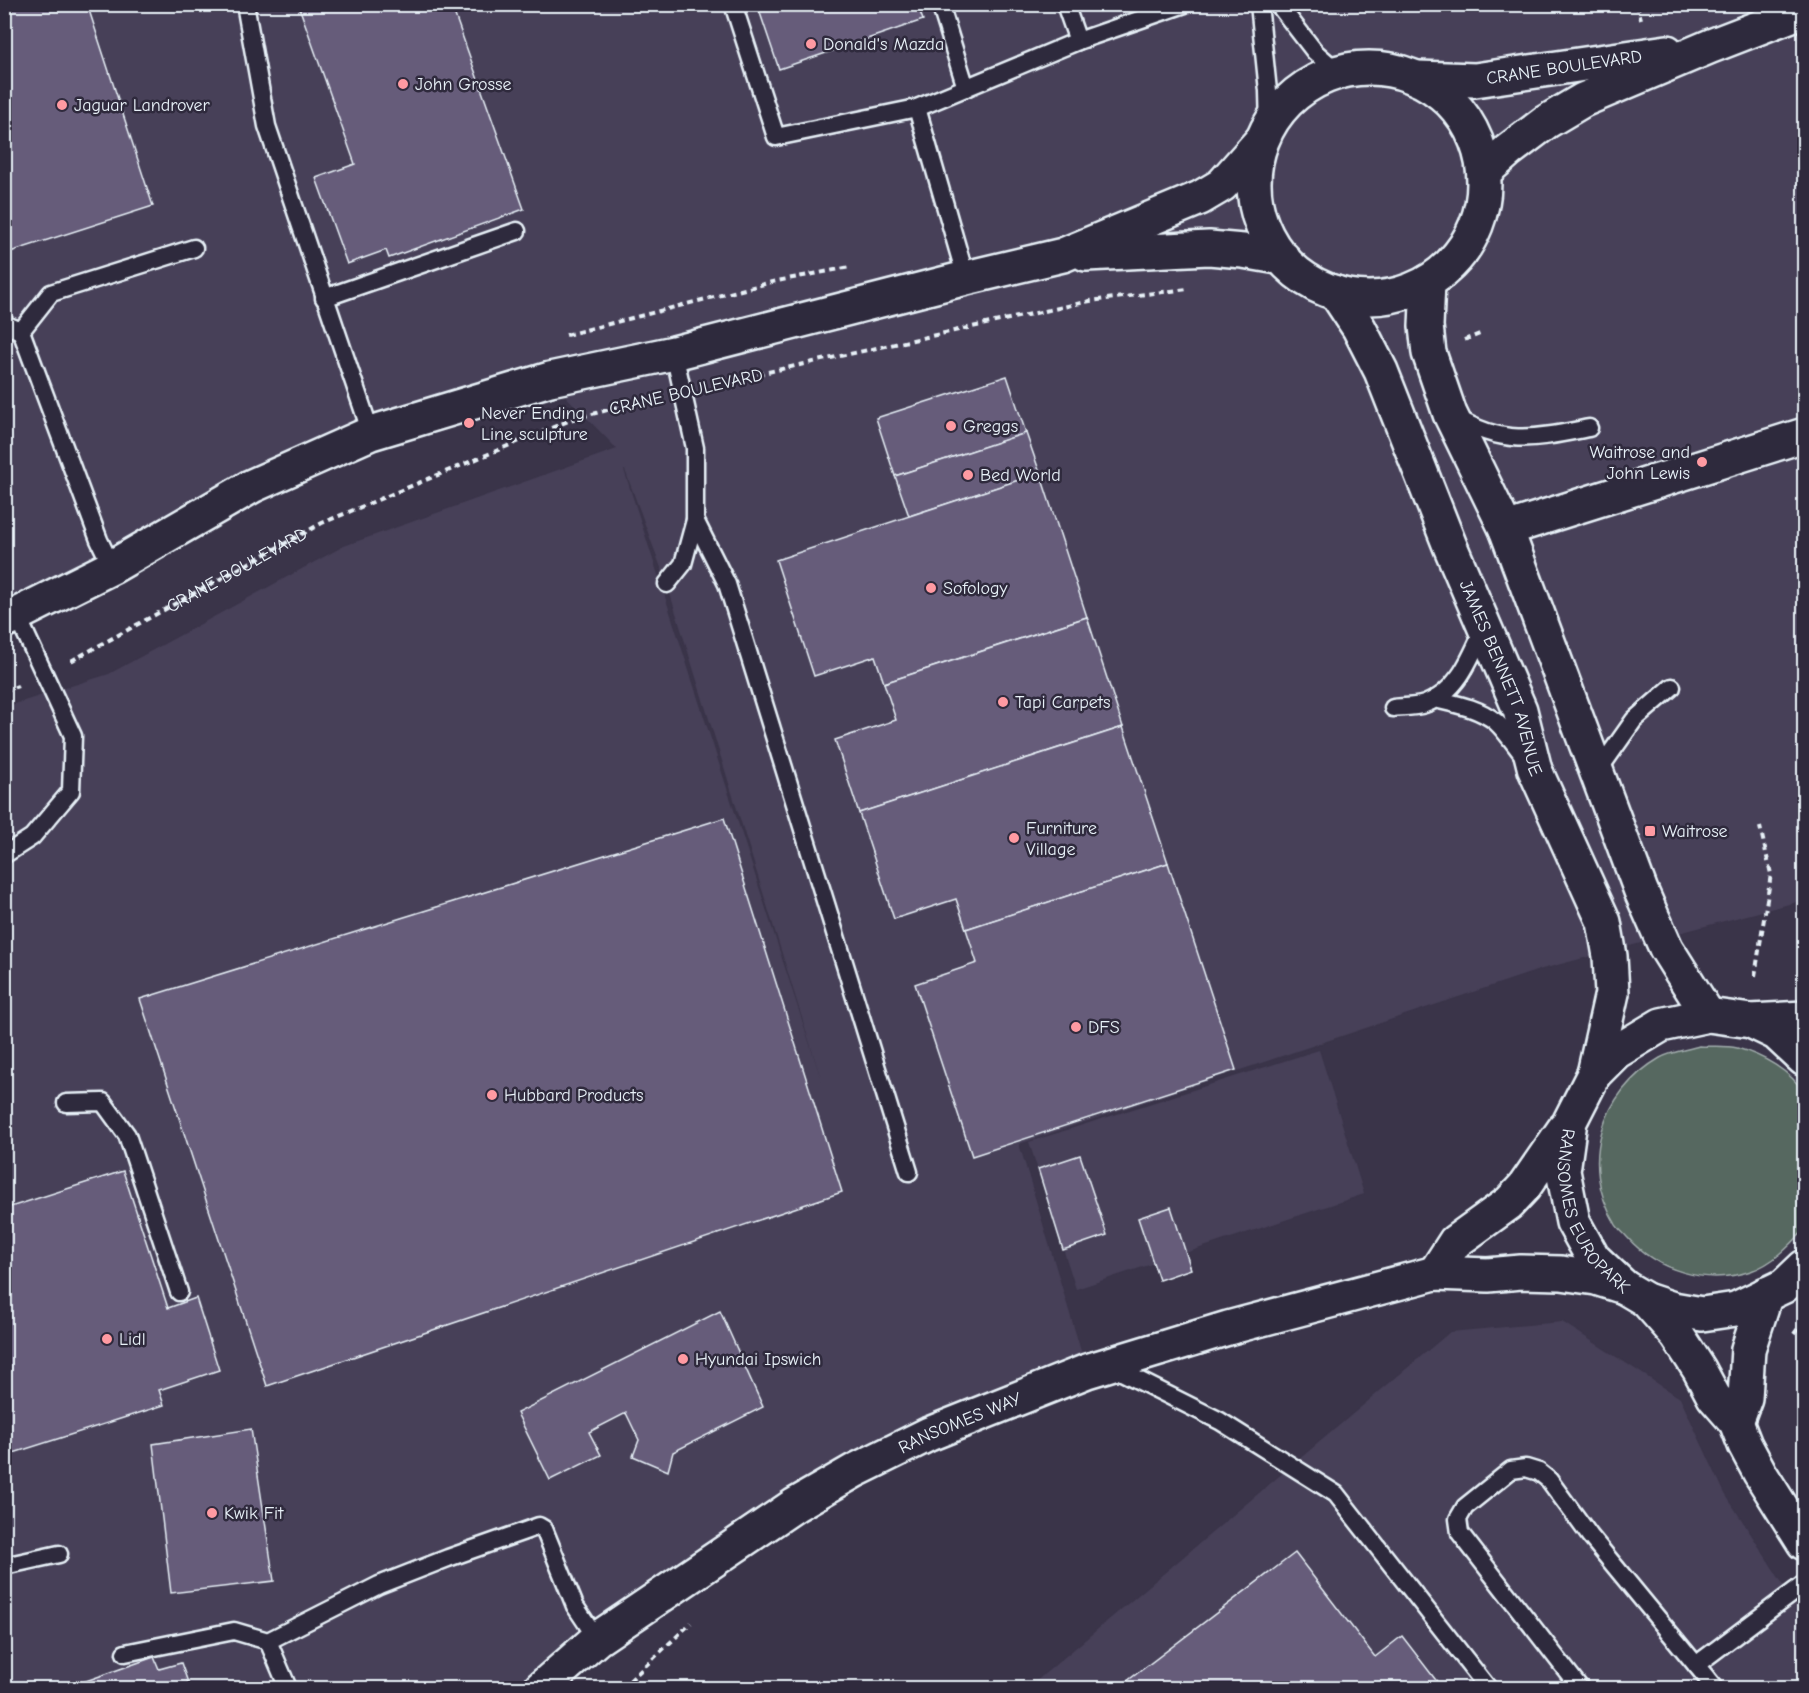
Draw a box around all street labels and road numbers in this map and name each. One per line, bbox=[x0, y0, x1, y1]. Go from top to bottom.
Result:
street label: CRANE BOULEVARD bbox=[1485, 45, 1643, 89]
street label: CRANE BOULEVARD bbox=[607, 364, 765, 420]
street label: CRANE BOULEVARD bbox=[163, 523, 311, 617]
street label: JAMES BENNETT AVENUE bbox=[1455, 577, 1547, 779]
street label: RANSOMES EUROPARK bbox=[1553, 1127, 1634, 1298]
street label: RANSOMES WAY bbox=[895, 1388, 1025, 1458]

